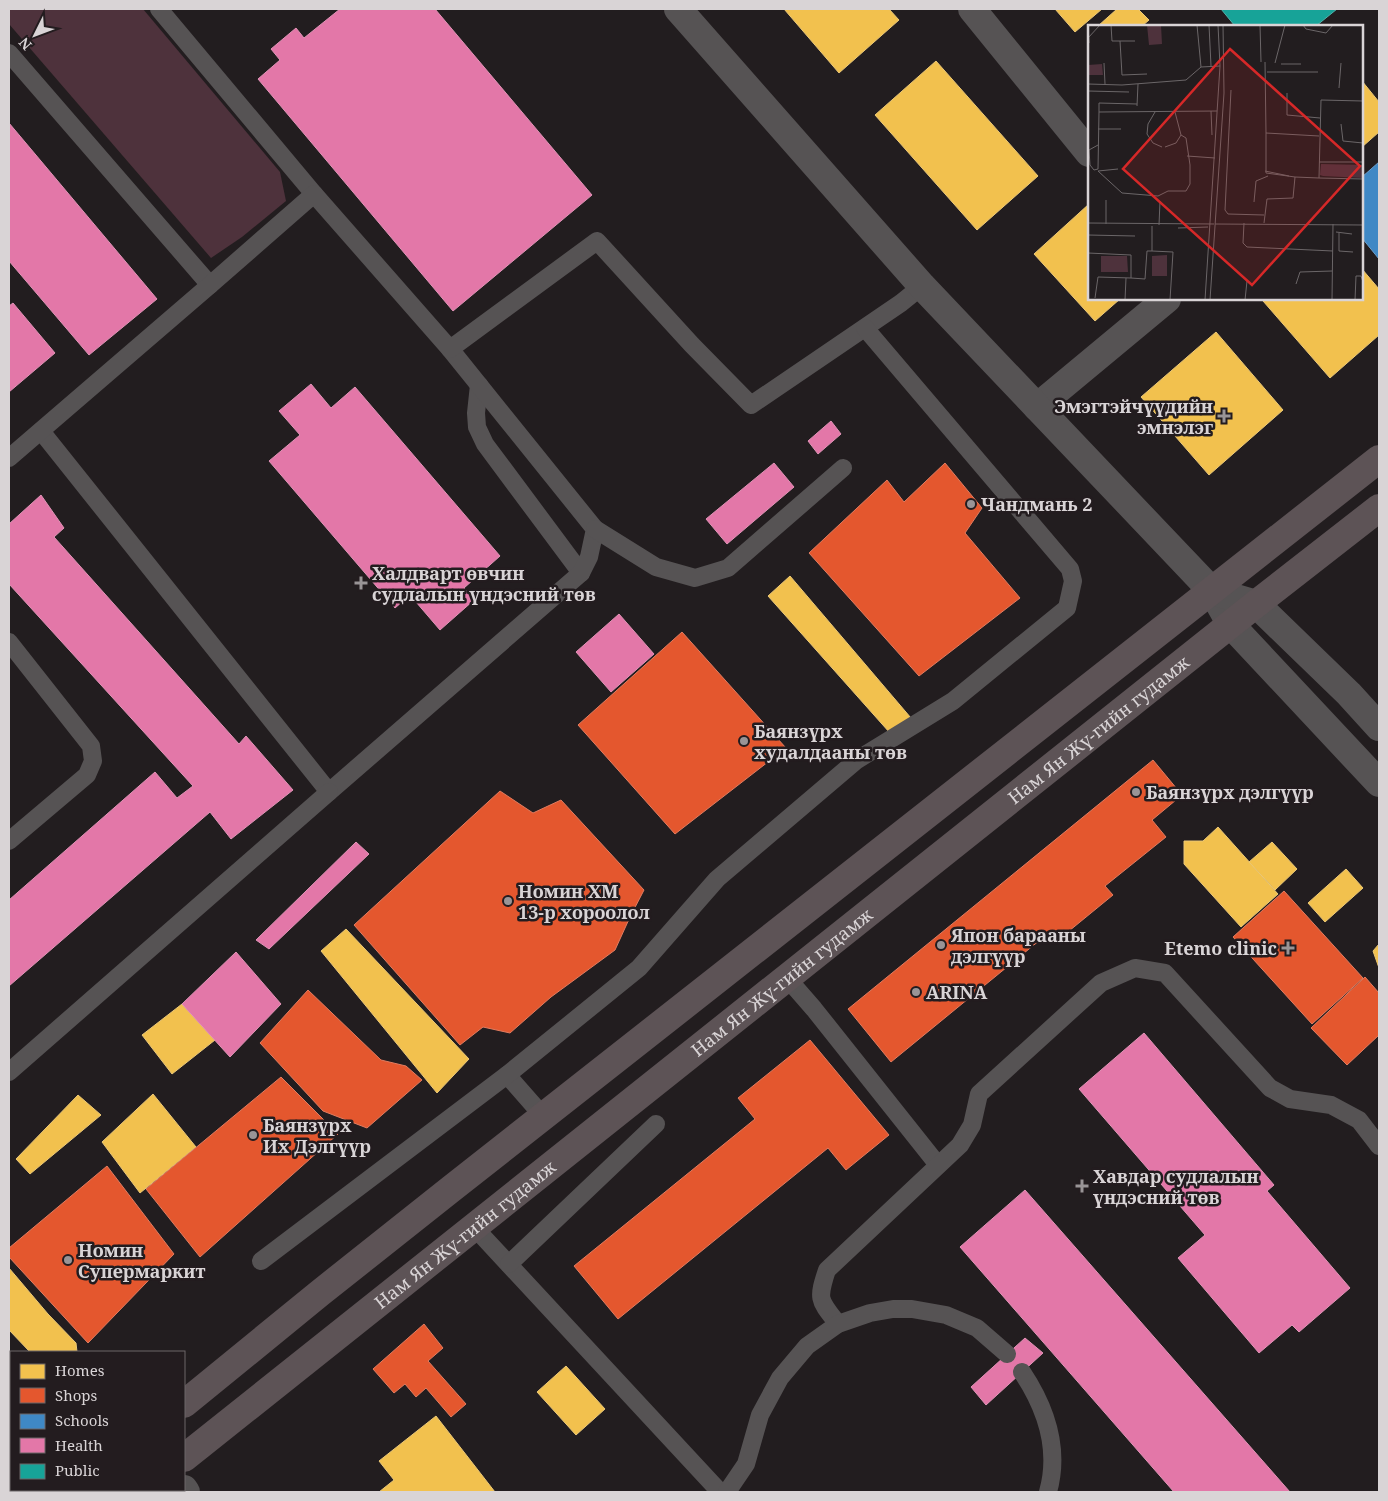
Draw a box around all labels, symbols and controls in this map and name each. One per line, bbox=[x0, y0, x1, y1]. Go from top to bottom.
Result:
north arrow bbox=[10, 10, 60, 60]
inset map bbox=[1088, 25, 1363, 300]
text: N bbox=[14, 34, 36, 54]
place label: Эмэгтэйчүүдийн эмнэлэг bbox=[1054, 394, 1213, 439]
marker: Эмэгтэйчүүдийн эмнэлэг bbox=[1217, 409, 1231, 423]
place label: Чандмань 2 bbox=[981, 492, 1092, 516]
marker: Чандмань 2 bbox=[965, 498, 977, 510]
place label: Халдварт өвчин судлалын үндэсний төв bbox=[372, 561, 596, 606]
marker: Халдварт өвчин судлалын үндэсний төв bbox=[354, 576, 368, 590]
street label: Нам Ян Жү-гийн гудамж bbox=[1003, 650, 1194, 809]
place label: Баянзүрх худалдааны төв bbox=[754, 719, 907, 764]
marker: Баянзүрх худалдааны төв bbox=[738, 735, 750, 747]
place label: Баянзүрх дэлгүүр bbox=[1146, 780, 1314, 804]
marker: Баянзүрх дэлгүүр bbox=[1130, 786, 1142, 798]
place label: Номин ХМ 13-р хороолол bbox=[518, 879, 650, 924]
marker: Номин ХМ 13-р хороолол bbox=[502, 895, 514, 907]
street label: Нам Ян Жү-гийн гудамж bbox=[686, 902, 878, 1062]
place label: Япон барааны дэлгүүр bbox=[950, 923, 1086, 968]
place label: Etemo clinic bbox=[1164, 936, 1277, 960]
marker: Япон барааны дэлгүүр bbox=[935, 939, 947, 951]
marker: Etemo clinic bbox=[1281, 941, 1295, 955]
place label: ARINA bbox=[926, 980, 988, 1004]
marker: ARINA bbox=[910, 986, 922, 998]
place label: Баянзүрх Их Дэлгүүр bbox=[263, 1113, 371, 1158]
marker: Баянзүрх Их Дэлгүүр bbox=[247, 1129, 259, 1141]
street label: Нам Ян Жү-гийн гудамж bbox=[369, 1154, 561, 1314]
place label: Хавдар судлалын үндэсний төв bbox=[1093, 1164, 1259, 1209]
marker: Хавдар судлалын үндэсний төв bbox=[1075, 1179, 1089, 1193]
place label: Номин Супермаркит bbox=[78, 1238, 206, 1283]
marker: Номин Супермаркит bbox=[62, 1254, 74, 1266]
legend bbox=[10, 1351, 185, 1491]
text: Homes bbox=[55, 1360, 105, 1380]
text: Shops bbox=[55, 1385, 98, 1405]
text: Schools bbox=[55, 1410, 109, 1430]
text: Health bbox=[55, 1435, 103, 1455]
text: Public bbox=[55, 1460, 100, 1480]

